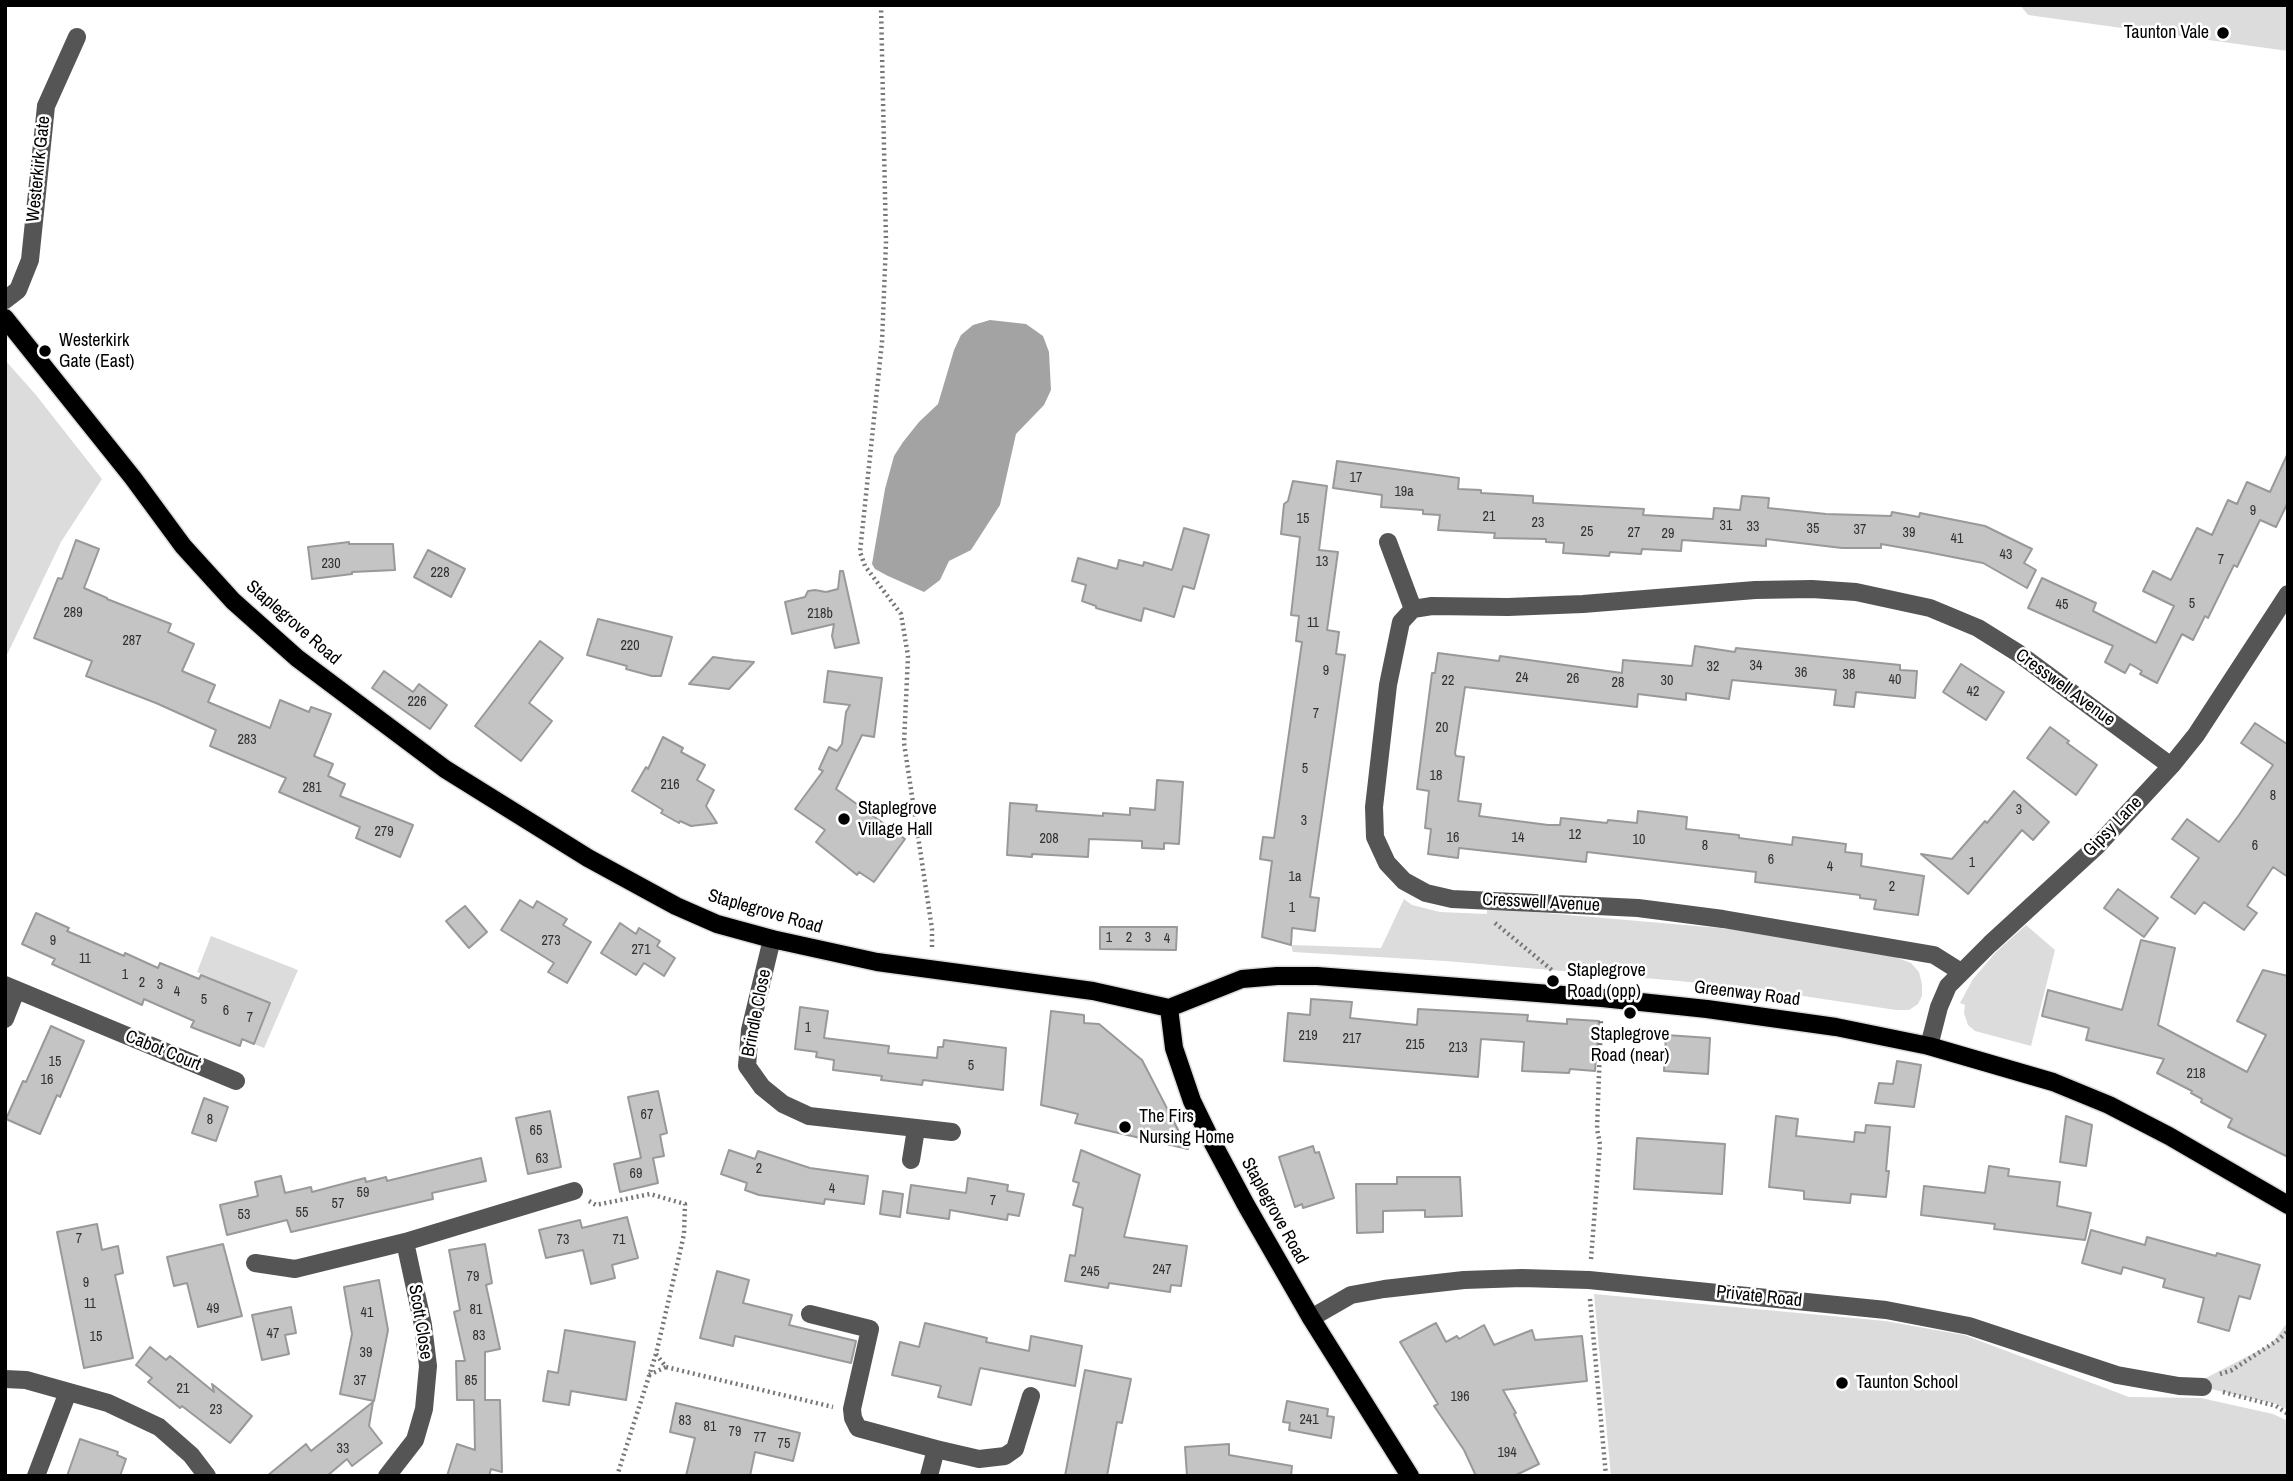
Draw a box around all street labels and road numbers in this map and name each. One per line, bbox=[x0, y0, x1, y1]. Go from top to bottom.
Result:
street label: Westerkirk Gate bbox=[23, 115, 55, 223]
street label: Staplegrove Road bbox=[241, 576, 345, 670]
street label: Cresswell Avenue bbox=[2011, 645, 2119, 731]
street label: Gipsy Lane bbox=[2079, 792, 2147, 862]
street label: Staplegrove Road bbox=[705, 885, 825, 939]
street label: Cresswell Avenue bbox=[1482, 889, 1600, 917]
street label: Brindle Close bbox=[738, 967, 776, 1059]
street label: Greenway Road bbox=[1693, 977, 1801, 1011]
street label: Cabot Court bbox=[122, 1026, 204, 1076]
street label: Staplegrove Road bbox=[1236, 1154, 1312, 1268]
street label: Private Road bbox=[1715, 1282, 1803, 1312]
street label: Scott Close bbox=[403, 1283, 437, 1361]

